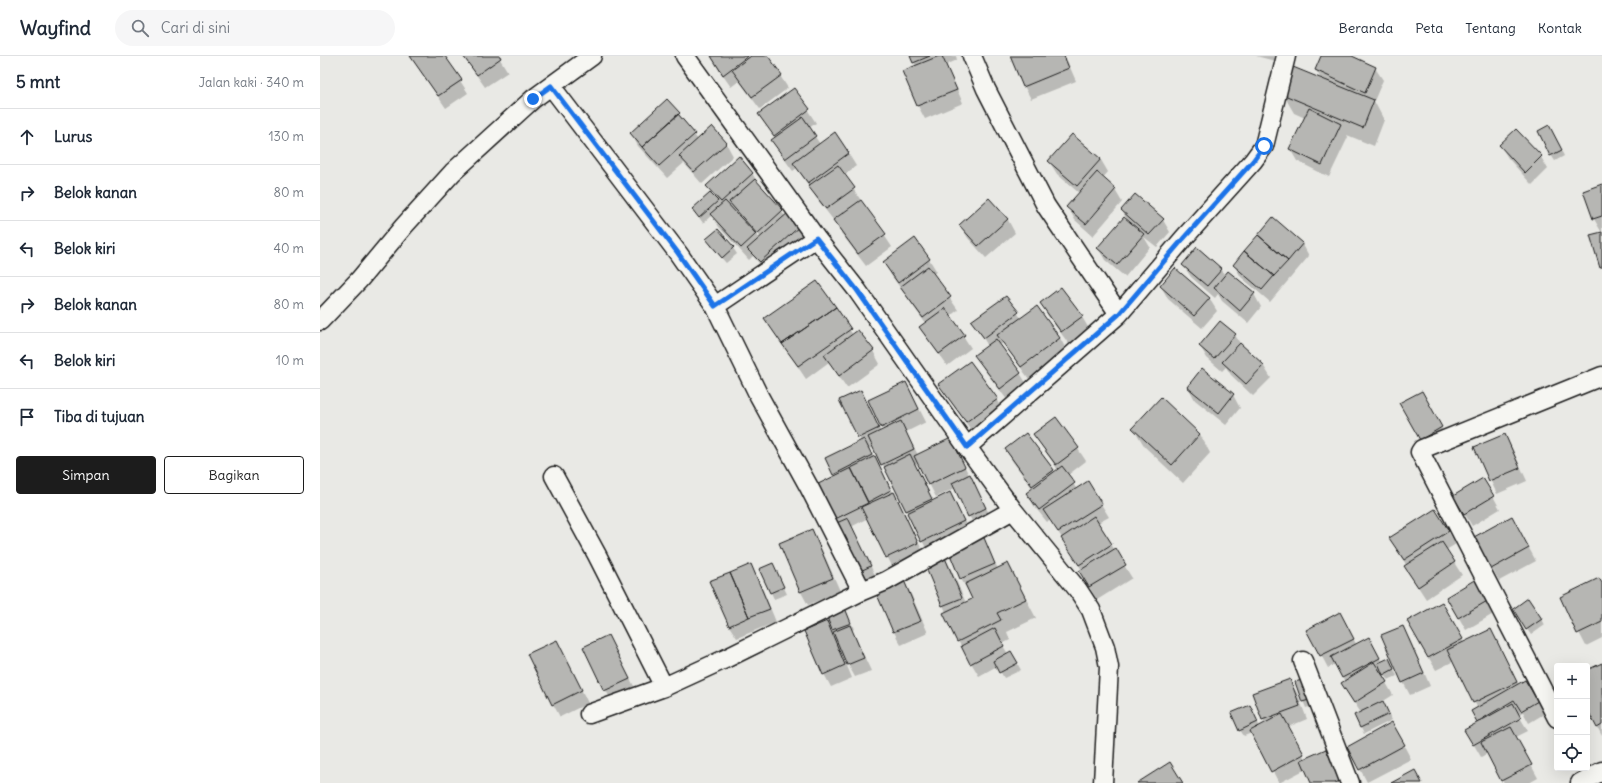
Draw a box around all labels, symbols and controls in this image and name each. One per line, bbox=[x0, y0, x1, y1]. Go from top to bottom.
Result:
search box bbox=[115, 10, 395, 46]
text: Wayfind bbox=[20, 16, 91, 40]
icon: search bbox=[129, 17, 151, 39]
text: Cari di sini bbox=[161, 18, 230, 37]
text: Beranda bbox=[1339, 19, 1393, 37]
text: Peta bbox=[1415, 19, 1443, 37]
text: Tentang bbox=[1465, 19, 1516, 37]
text: Kontak bbox=[1538, 19, 1582, 37]
text: 5 mnt bbox=[16, 71, 60, 93]
text: Jalan kaki · 340 m bbox=[199, 74, 304, 91]
route end bbox=[524, 90, 542, 108]
icon: ahead bbox=[16, 126, 38, 148]
text: Lurus bbox=[54, 127, 92, 146]
text: 130 m bbox=[268, 128, 304, 145]
route start bbox=[1255, 137, 1273, 155]
icon: right bbox=[16, 182, 38, 204]
text: Belok kanan bbox=[54, 183, 137, 202]
text: 80 m bbox=[273, 184, 304, 201]
icon: left bbox=[16, 238, 38, 260]
text: Belok kiri bbox=[54, 239, 115, 258]
text: 40 m bbox=[273, 240, 304, 257]
icon: right bbox=[16, 294, 38, 316]
text: Belok kanan bbox=[54, 295, 137, 314]
text: 80 m bbox=[273, 296, 304, 313]
icon: left bbox=[16, 350, 38, 372]
text: Belok kiri bbox=[54, 351, 115, 370]
text: 10 m bbox=[276, 352, 304, 369]
icon: arrive bbox=[16, 406, 38, 428]
text: Tiba di tujuan bbox=[54, 407, 144, 426]
button: Simpan bbox=[16, 456, 156, 494]
button: Bagikan bbox=[164, 456, 304, 494]
map controls bbox=[1554, 663, 1590, 771]
button: + bbox=[1554, 663, 1590, 699]
button: − bbox=[1554, 699, 1590, 735]
button: locate bbox=[1554, 735, 1590, 771]

